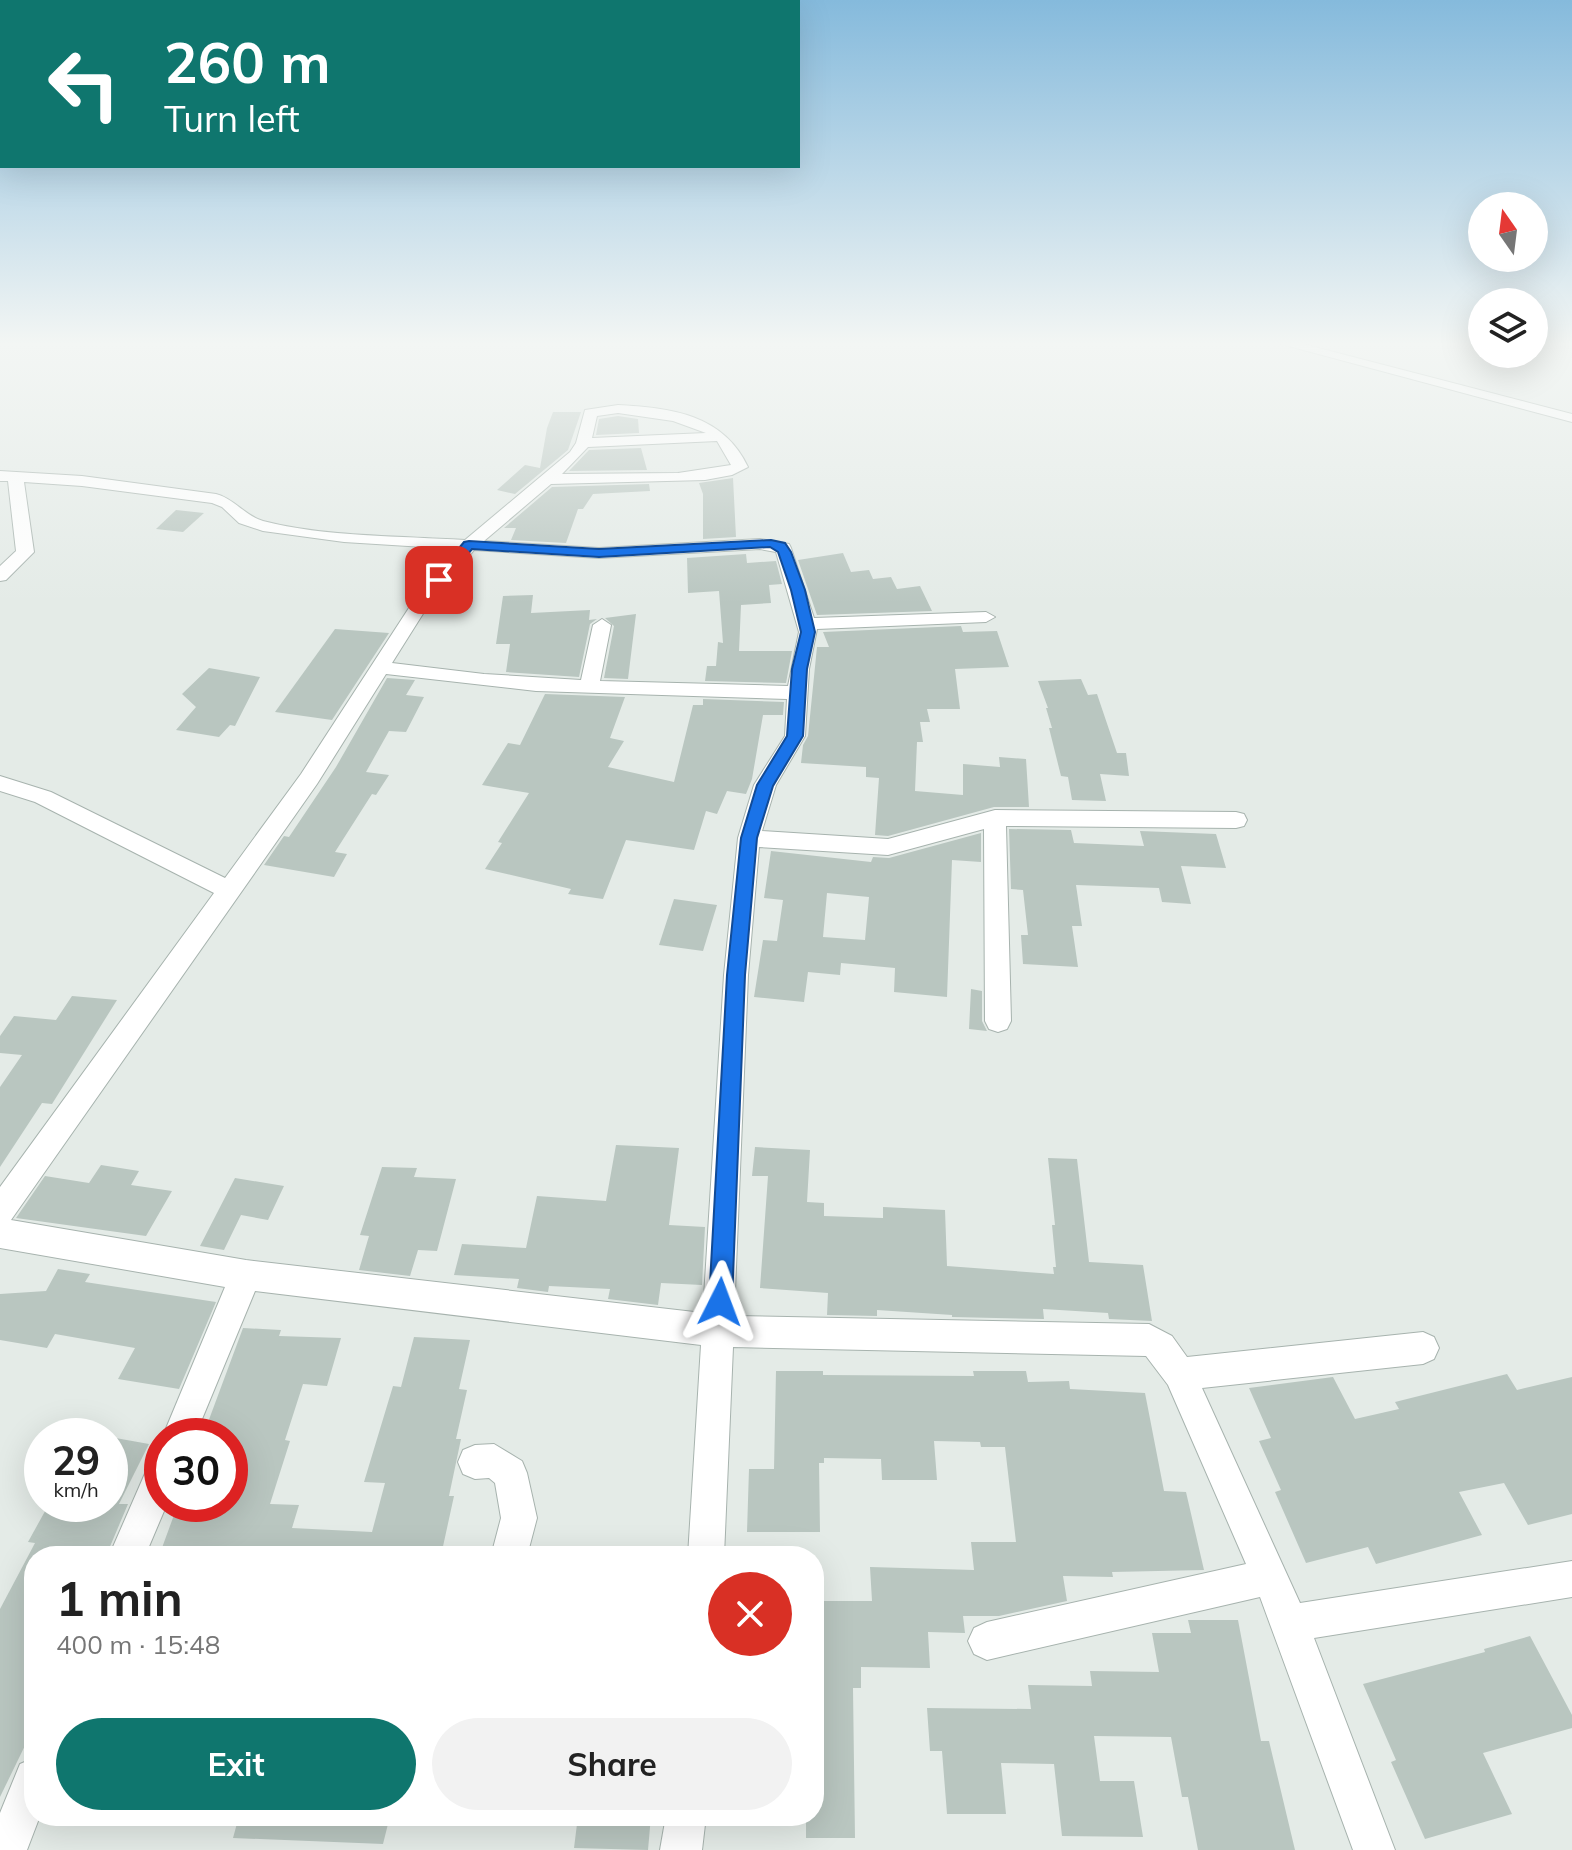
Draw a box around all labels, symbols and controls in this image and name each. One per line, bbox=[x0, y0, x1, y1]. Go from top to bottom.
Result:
text: 260 m bbox=[164, 27, 331, 97]
icon: left bbox=[32, 32, 136, 136]
text: Turn left bbox=[164, 96, 300, 141]
north arrow bbox=[1468, 192, 1548, 272]
map controls bbox=[1468, 192, 1548, 368]
button: layers bbox=[1468, 288, 1548, 368]
pin bbox=[405, 546, 473, 614]
icon: arrive bbox=[417, 558, 461, 602]
position arrow bbox=[678, 1260, 762, 1344]
speed limit sign: 30 bbox=[144, 1418, 248, 1522]
text: 29 bbox=[52, 1435, 100, 1485]
text: km/h bbox=[53, 1477, 99, 1502]
text: 1 min bbox=[56, 1568, 183, 1628]
button: close bbox=[708, 1572, 792, 1656]
text: 400 m · 15:48 bbox=[56, 1628, 220, 1661]
button: Exit bbox=[56, 1718, 416, 1810]
button: Share bbox=[432, 1718, 792, 1810]

